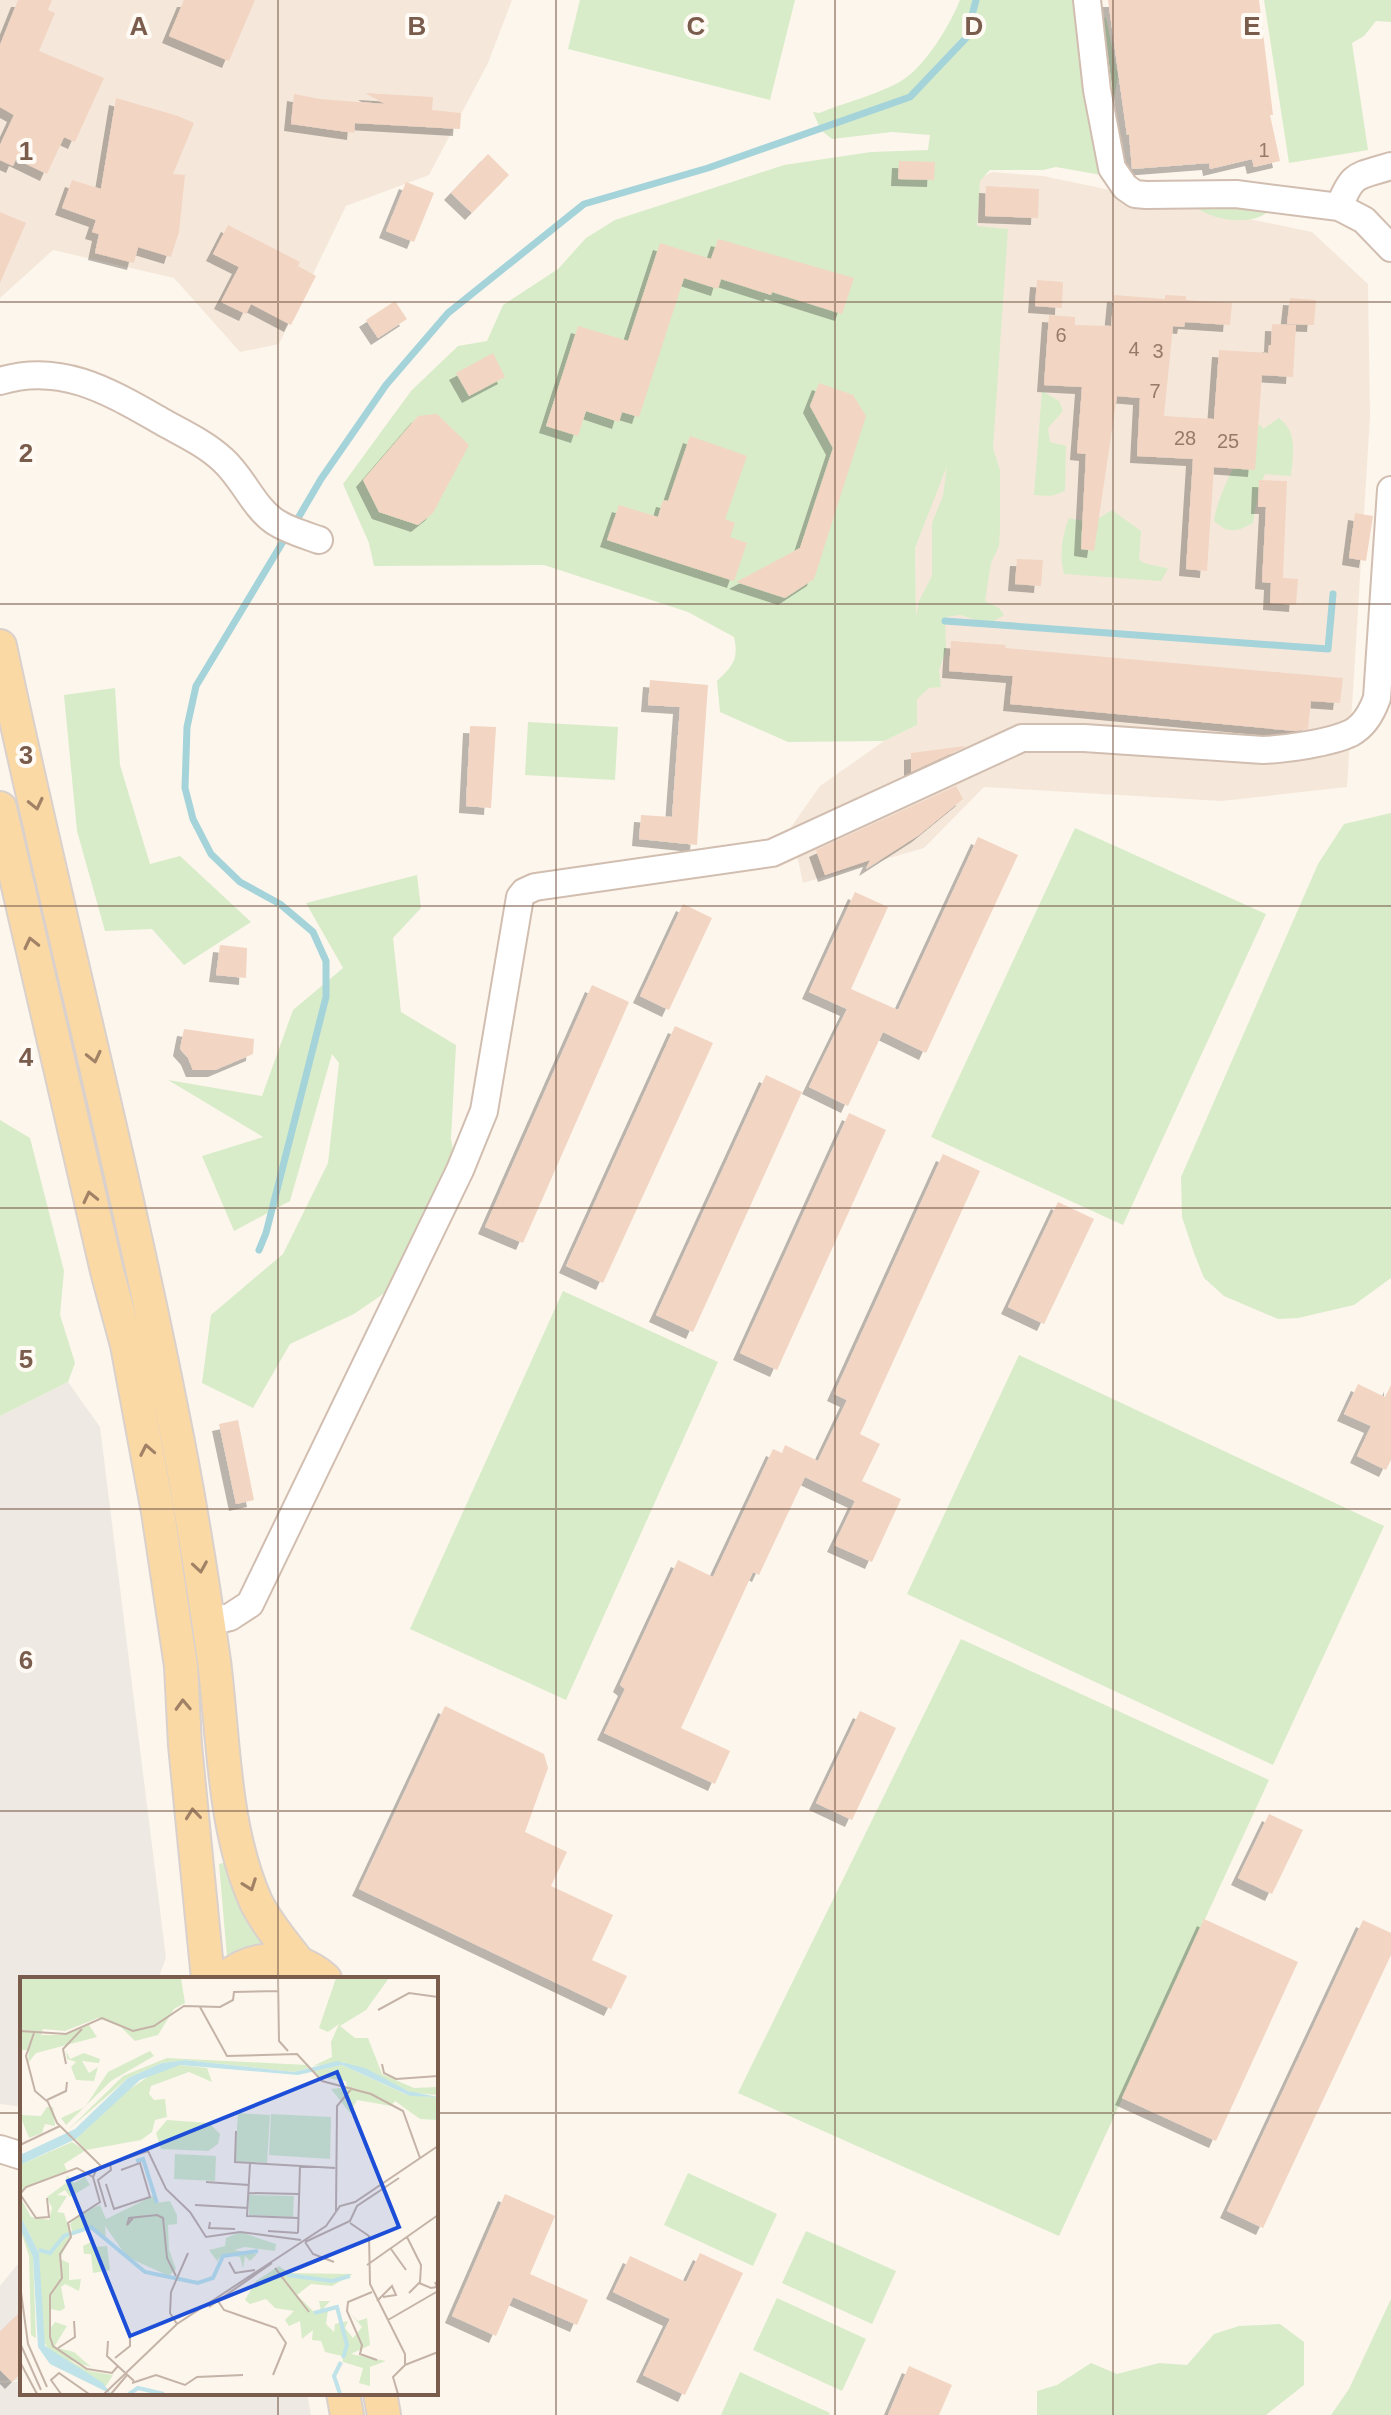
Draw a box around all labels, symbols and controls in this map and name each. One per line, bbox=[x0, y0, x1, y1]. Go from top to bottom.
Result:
text: A bbox=[130, 11, 149, 41]
text: B bbox=[408, 11, 426, 41]
text: C bbox=[687, 11, 706, 41]
text: D bbox=[965, 11, 983, 41]
text: E bbox=[1243, 11, 1261, 41]
text: 1 bbox=[19, 136, 33, 166]
house number: 1 bbox=[1258, 139, 1270, 161]
house number: 6 bbox=[1055, 324, 1067, 346]
house number: 4 bbox=[1128, 338, 1140, 360]
house number: 3 bbox=[1152, 340, 1164, 362]
house number: 7 bbox=[1149, 380, 1161, 402]
house number: 28 bbox=[1174, 427, 1196, 449]
house number: 25 bbox=[1217, 430, 1239, 452]
text: 2 bbox=[19, 438, 33, 468]
text: 3 bbox=[19, 740, 33, 770]
one-way arrow bbox=[27, 796, 44, 810]
one-way arrow bbox=[23, 937, 40, 951]
text: 4 bbox=[19, 1042, 34, 1072]
one-way arrow bbox=[85, 1050, 102, 1063]
one-way arrow bbox=[82, 1190, 99, 1204]
text: 5 bbox=[19, 1344, 33, 1374]
one-way arrow bbox=[139, 1443, 156, 1457]
one-way arrow bbox=[191, 1560, 208, 1574]
text: 6 bbox=[19, 1645, 33, 1675]
one-way arrow bbox=[175, 1698, 192, 1711]
one-way arrow bbox=[184, 1807, 201, 1820]
one-way arrow bbox=[241, 1877, 257, 1891]
inset map bbox=[20, 1977, 438, 2395]

